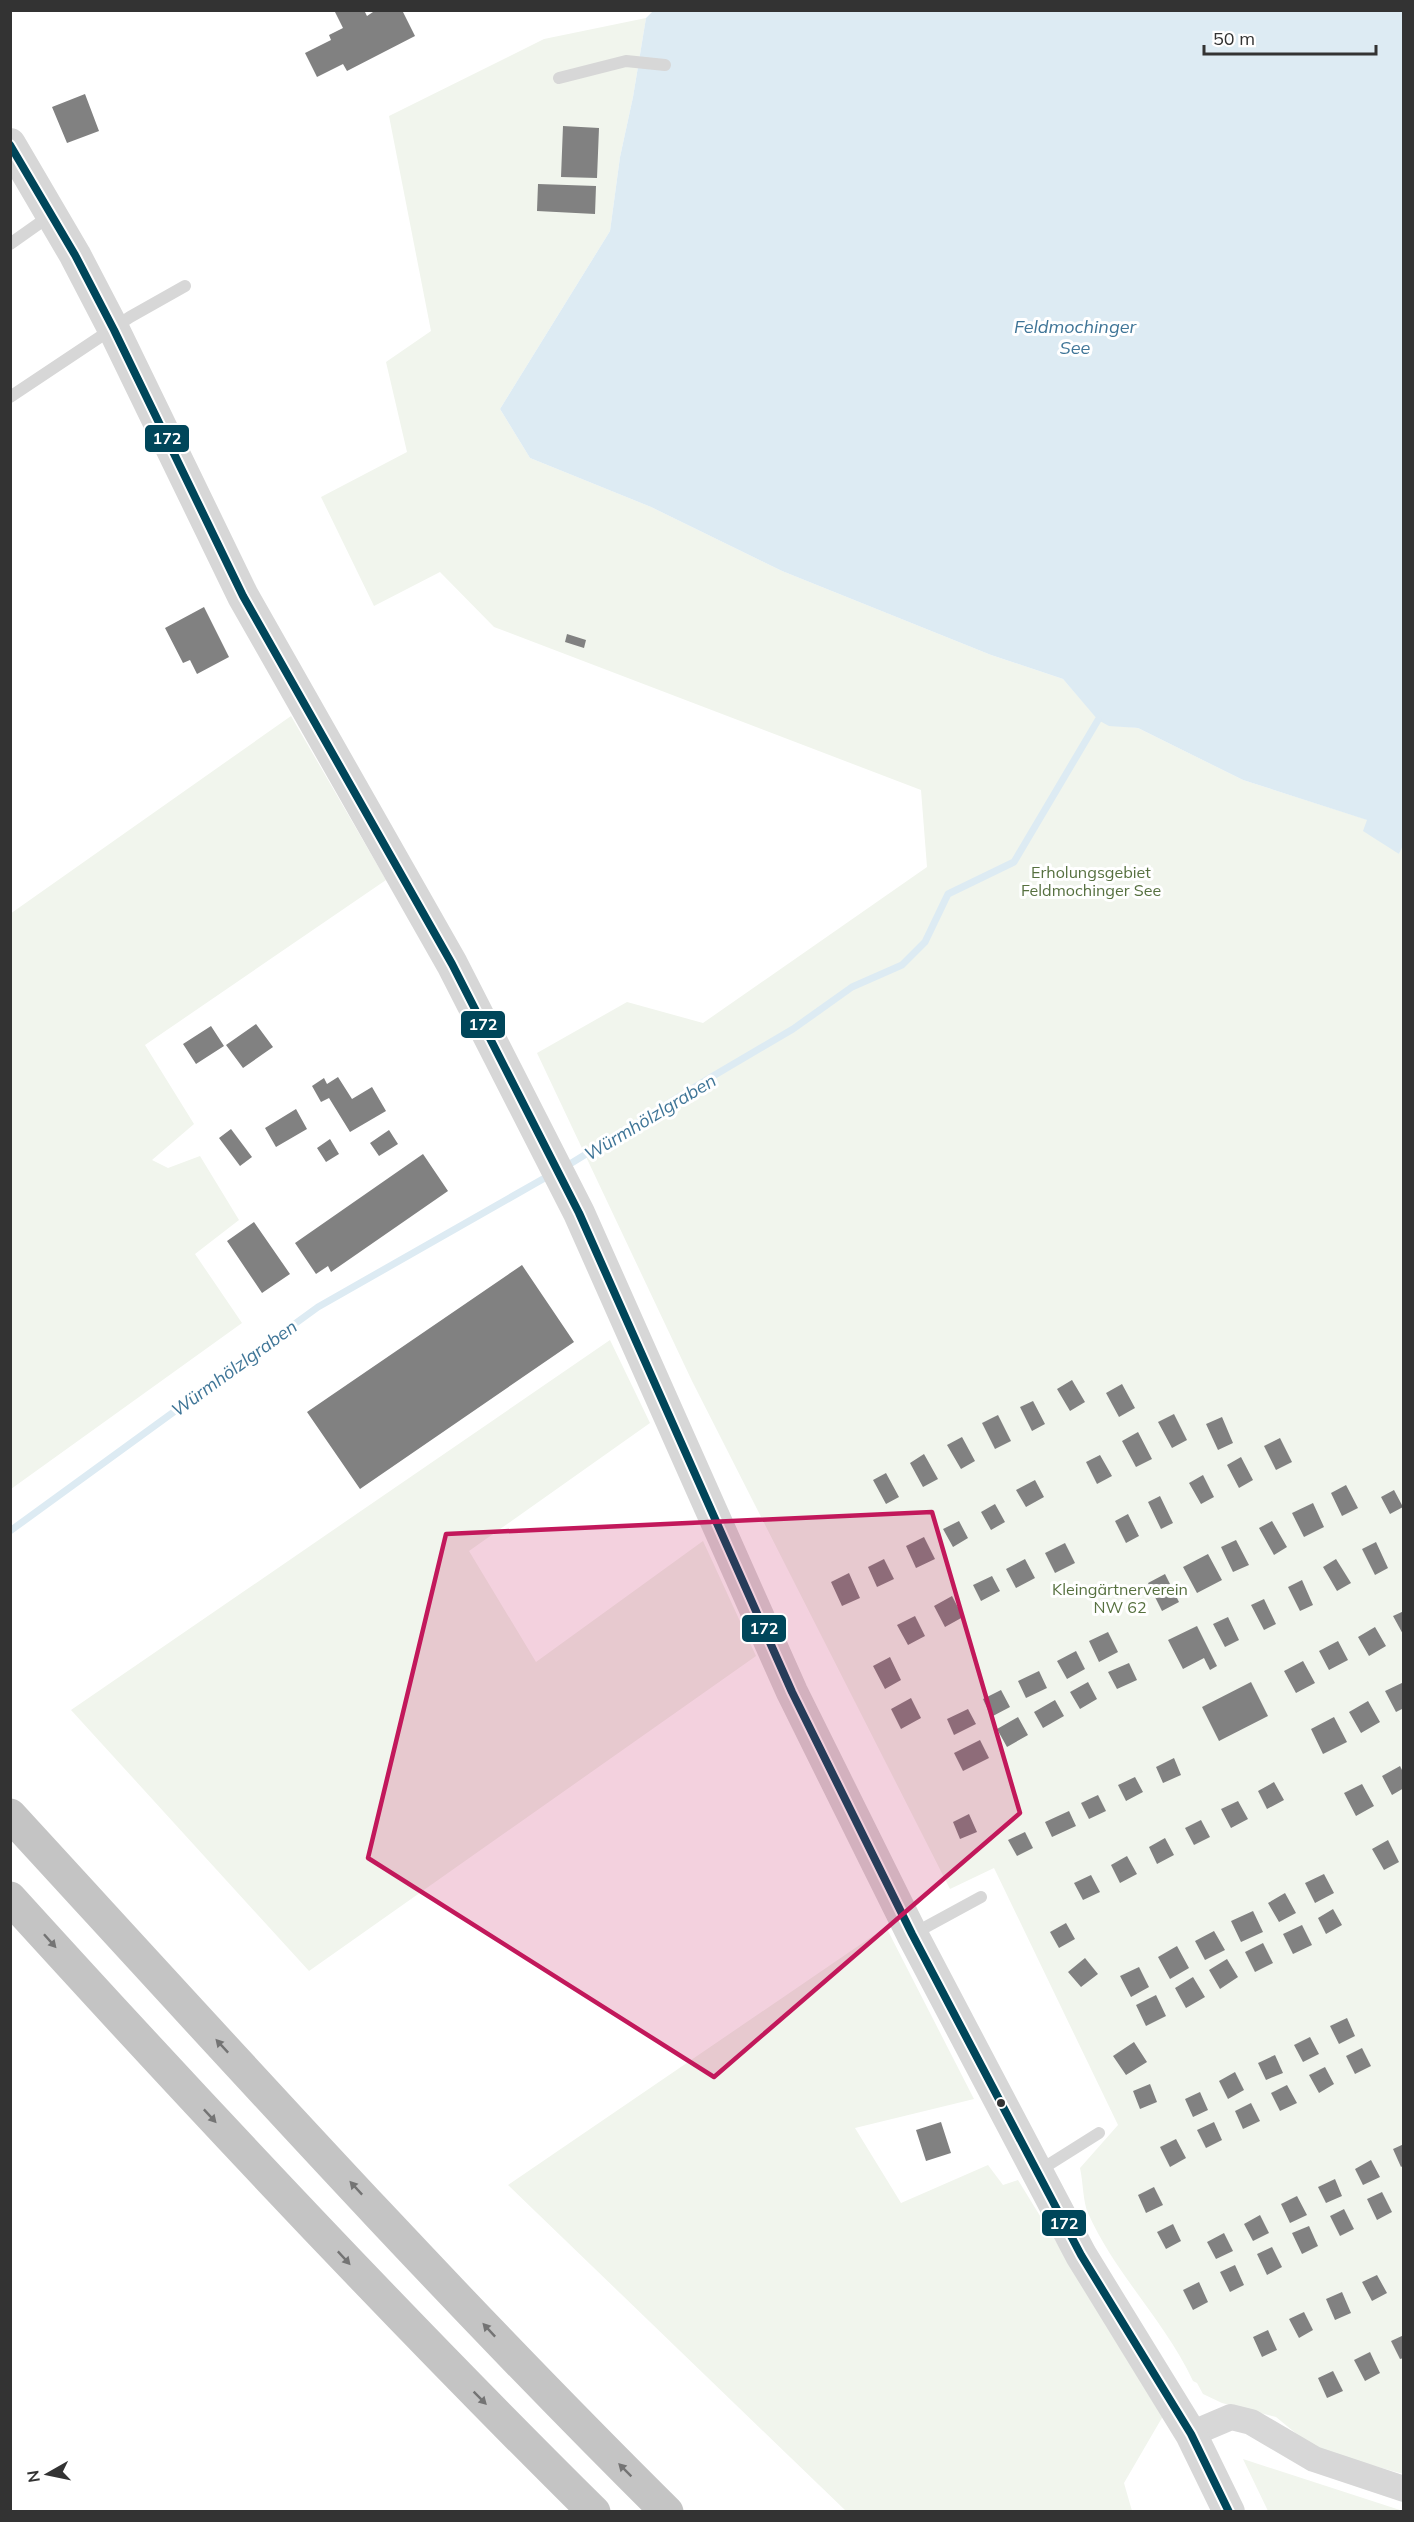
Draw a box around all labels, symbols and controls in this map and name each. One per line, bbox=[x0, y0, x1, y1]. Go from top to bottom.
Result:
scale bar bbox=[1204, 18, 1376, 56]
text: 50 m bbox=[1213, 27, 1255, 50]
water label: Feldmochinger See bbox=[1014, 315, 1138, 359]
line badge: 172 bbox=[144, 424, 190, 453]
text: 172 bbox=[153, 428, 181, 448]
park label: Erholungsgebiet Feldmochinger See bbox=[1021, 862, 1161, 900]
line badge: 172 bbox=[460, 1010, 506, 1039]
text: 172 bbox=[469, 1014, 497, 1034]
water label: Würmhölzlgraben bbox=[580, 1069, 720, 1165]
water label: Würmhölzlgraben bbox=[167, 1315, 301, 1421]
park label: Kleingärtnerverein NW 62 bbox=[1052, 1579, 1188, 1617]
line badge: 172 bbox=[741, 1614, 787, 1643]
text: 172 bbox=[750, 1618, 778, 1638]
one-way arrow bbox=[43, 1934, 57, 1949]
one-way arrow bbox=[216, 2039, 229, 2054]
unlabelled marker bbox=[995, 2097, 1007, 2109]
one-way arrow bbox=[203, 2108, 217, 2123]
one-way arrow bbox=[349, 2181, 363, 2196]
line badge: 172 bbox=[1041, 2209, 1087, 2237]
text: 172 bbox=[1050, 2213, 1078, 2233]
one-way arrow bbox=[337, 2250, 350, 2265]
one-way arrow bbox=[482, 2323, 496, 2338]
one-way arrow bbox=[472, 2390, 486, 2404]
north arrow bbox=[18, 2444, 78, 2504]
one-way arrow bbox=[619, 2464, 633, 2478]
text: N bbox=[22, 2469, 44, 2484]

